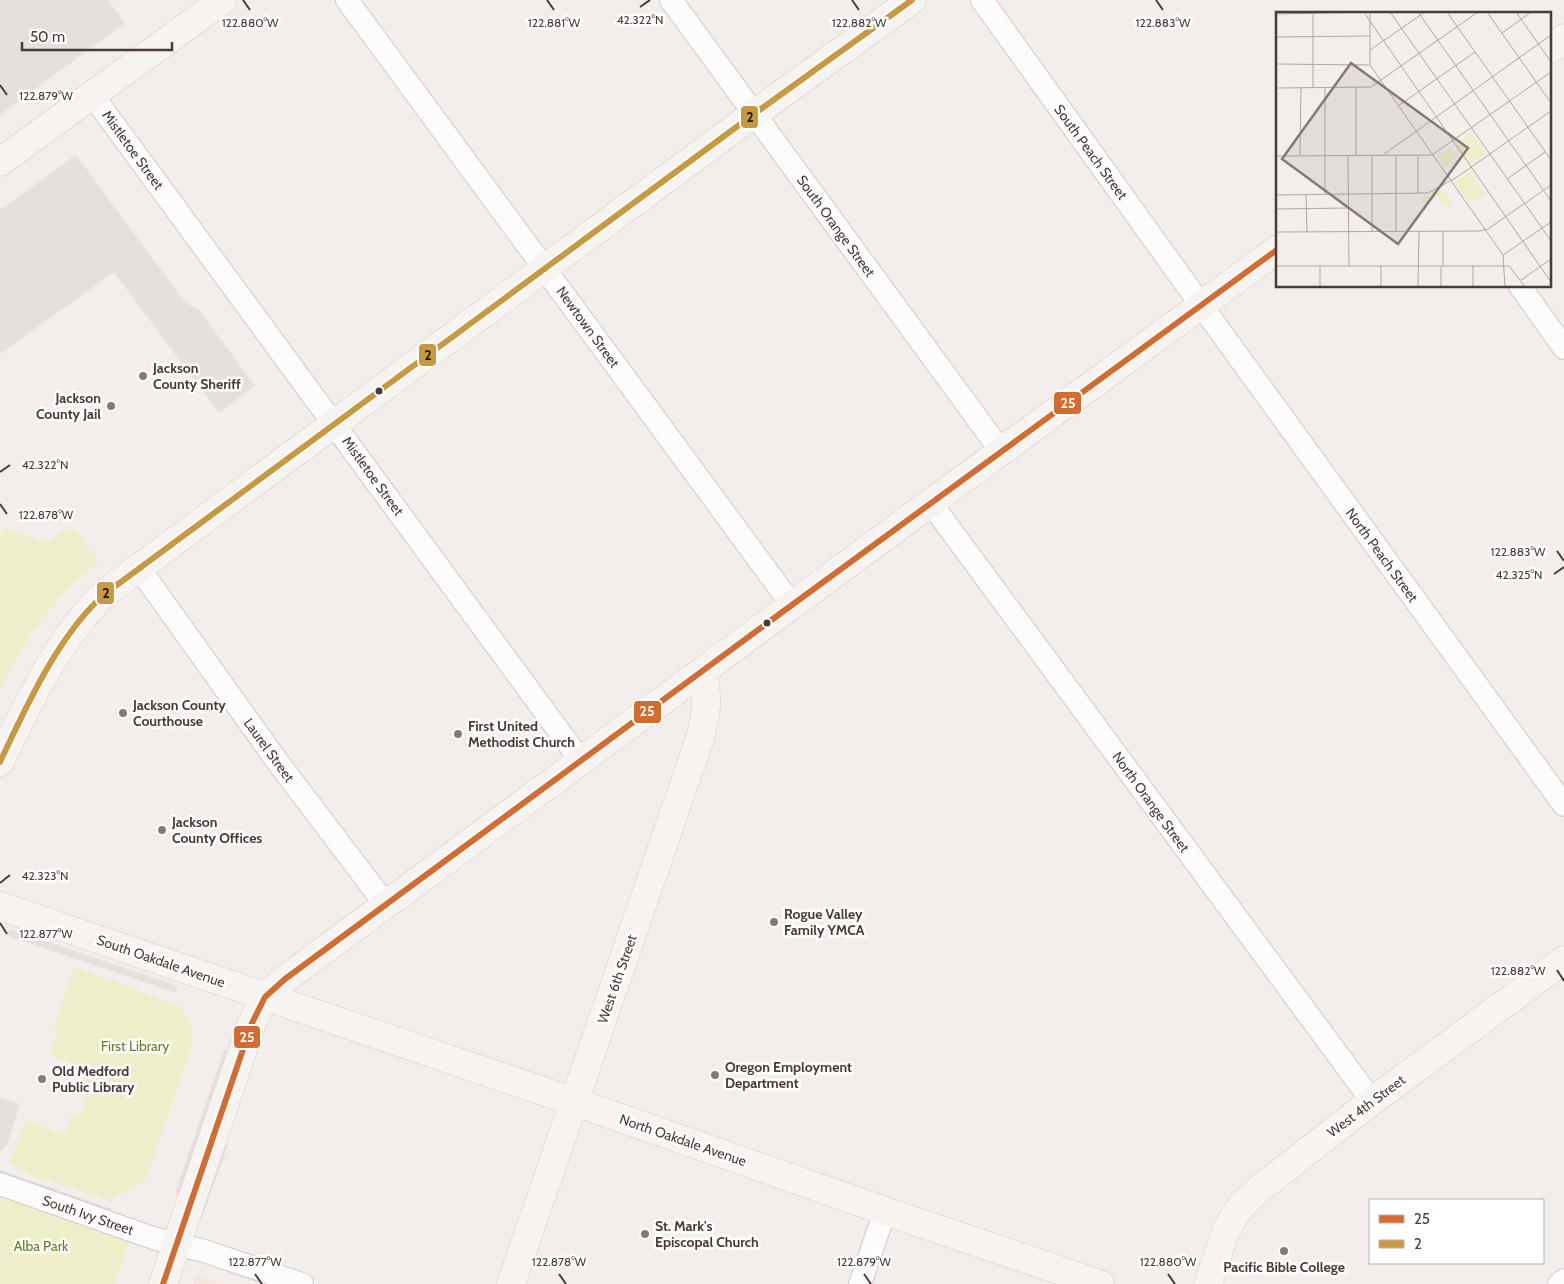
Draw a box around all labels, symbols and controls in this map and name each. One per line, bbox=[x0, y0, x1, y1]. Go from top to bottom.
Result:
text: 42.322°N bbox=[617, 12, 663, 27]
inset map bbox=[1276, 12, 1552, 288]
text: 122.880°W bbox=[222, 15, 279, 30]
text: 122.881°W bbox=[528, 15, 581, 30]
text: 122.882°W bbox=[832, 15, 887, 30]
text: 122.883°W bbox=[1136, 15, 1191, 30]
scale bar bbox=[22, 20, 172, 52]
text: 50 m bbox=[30, 28, 65, 46]
text: 122.879°W bbox=[19, 88, 74, 103]
street label: South Peach Street bbox=[1050, 101, 1132, 203]
line badge: 2 bbox=[740, 105, 759, 129]
street label: Mistletoe Street bbox=[98, 107, 168, 193]
text: 2 bbox=[746, 108, 754, 126]
street label: South Orange Street bbox=[793, 172, 879, 281]
street label: Newtown Street bbox=[552, 283, 624, 371]
line badge: 2 bbox=[418, 343, 437, 367]
text: 2 bbox=[424, 346, 432, 364]
place label: Jackson County Sheriff bbox=[152, 359, 241, 393]
marker: Jackson County Sheriff bbox=[137, 370, 149, 382]
unlabelled marker bbox=[374, 386, 384, 396]
place label: Jackson County Jail bbox=[36, 389, 101, 423]
line badge: 25 bbox=[1053, 391, 1082, 415]
text: 25 bbox=[1061, 394, 1075, 412]
marker: Jackson County Jail bbox=[105, 400, 117, 412]
street label: Mistletoe Street bbox=[338, 433, 408, 519]
text: 42.322°N bbox=[22, 457, 68, 472]
street label: North Peach Street bbox=[1342, 504, 1422, 606]
text: 122.878°W bbox=[19, 507, 74, 522]
text: 122.883°W bbox=[1491, 544, 1546, 559]
text: 42.325°N bbox=[1496, 567, 1542, 582]
line badge: 2 bbox=[96, 581, 115, 605]
text: 2 bbox=[102, 584, 110, 602]
unlabelled marker bbox=[762, 618, 772, 628]
place label: Jackson County Courthouse bbox=[132, 696, 226, 730]
line badge: 25 bbox=[633, 700, 662, 724]
text: 25 bbox=[640, 702, 654, 720]
marker: Jackson County Courthouse bbox=[117, 707, 129, 719]
street label: Laurel Street bbox=[240, 714, 298, 786]
place label: First United Methodist Church bbox=[468, 717, 575, 751]
marker: First United Methodist Church bbox=[452, 728, 464, 740]
street label: North Orange Street bbox=[1108, 748, 1194, 856]
place label: Jackson County Offices bbox=[171, 813, 262, 847]
marker: Jackson County Offices bbox=[156, 824, 168, 836]
text: 42.323°N bbox=[22, 868, 68, 883]
place label: Rogue Valley Family YMCA bbox=[784, 905, 865, 939]
marker: Rogue Valley Family YMCA bbox=[768, 916, 780, 928]
text: 122.877°W bbox=[19, 926, 73, 941]
street label: South Oakdale Avenue bbox=[95, 931, 227, 991]
street label: West 6th Street bbox=[593, 932, 641, 1026]
text: 122.882°W bbox=[1491, 963, 1546, 978]
line badge: 25 bbox=[233, 1025, 261, 1049]
text: 25 bbox=[240, 1028, 254, 1046]
park label: First Library bbox=[101, 1037, 169, 1055]
place label: Oregon Employment Department bbox=[725, 1058, 852, 1092]
place label: Old Medford Public Library bbox=[52, 1062, 135, 1096]
marker: Oregon Employment Department bbox=[709, 1069, 721, 1081]
street label: West 4th Street bbox=[1323, 1071, 1409, 1141]
marker: Old Medford Public Library bbox=[36, 1073, 48, 1085]
street label: North Oakdale Avenue bbox=[617, 1110, 749, 1170]
street label: South Ivy Street bbox=[40, 1191, 136, 1239]
legend bbox=[1369, 1199, 1544, 1264]
text: 25 bbox=[1414, 1210, 1430, 1228]
place label: St. Mark's Episcopal Church bbox=[655, 1217, 759, 1251]
marker: St. Mark's Episcopal Church bbox=[639, 1228, 651, 1240]
text: 2 bbox=[1414, 1235, 1422, 1253]
park label: Alba Park bbox=[14, 1237, 69, 1255]
marker: Pacific Bible College bbox=[1278, 1245, 1290, 1257]
text: 122.877°W bbox=[228, 1254, 282, 1269]
text: 122.878°W bbox=[532, 1254, 587, 1269]
text: 122.879°W bbox=[837, 1254, 892, 1269]
text: 122.880°W bbox=[1140, 1254, 1197, 1269]
place label: Pacific Bible College bbox=[1223, 1258, 1345, 1276]

